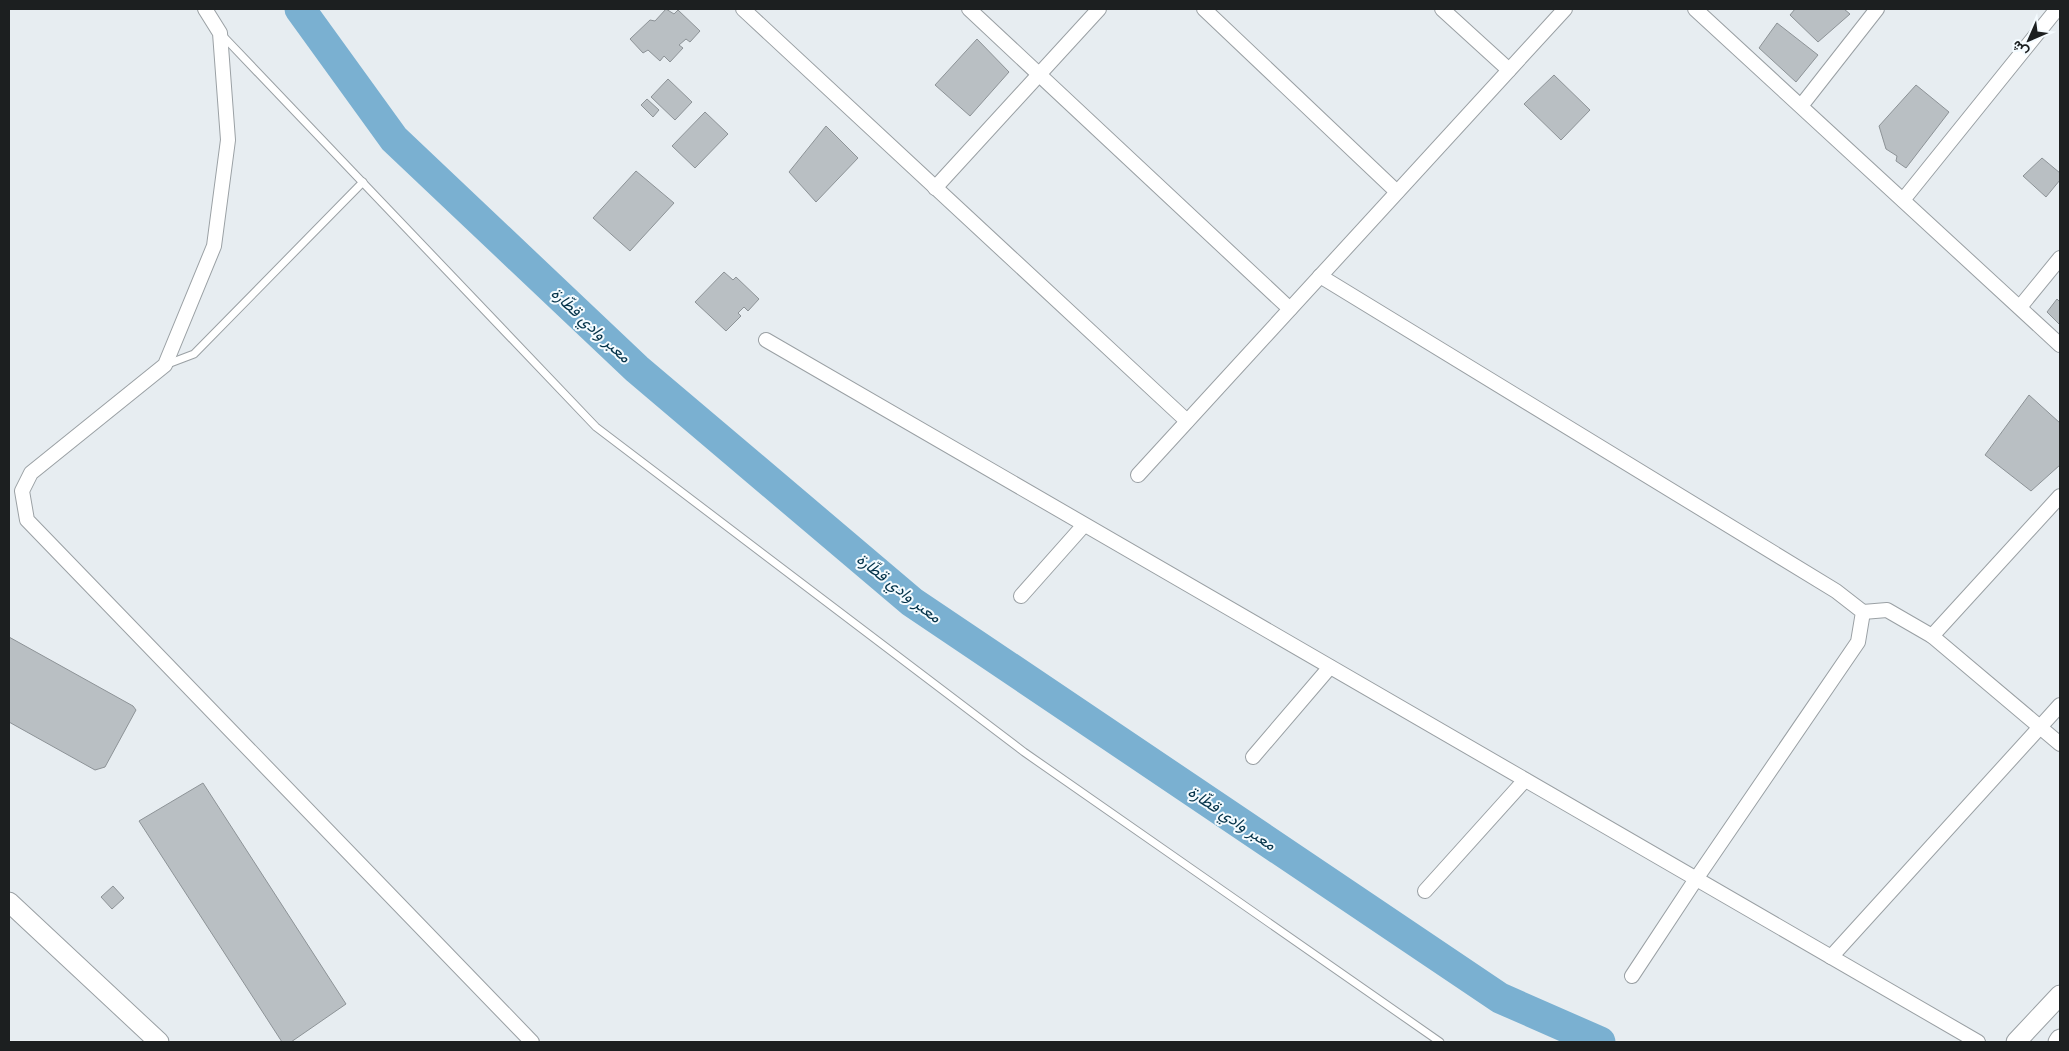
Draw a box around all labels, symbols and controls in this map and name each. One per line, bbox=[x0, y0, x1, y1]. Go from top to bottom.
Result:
north arrow bbox=[2004, 15, 2054, 65]
text: ش bbox=[2007, 37, 2032, 62]
water label: معبر وادي قطّارة bbox=[545, 283, 635, 370]
water label: معبر وادي قطّارة bbox=[851, 549, 945, 630]
water label: معبر وادي قطّارة bbox=[1182, 782, 1280, 858]

